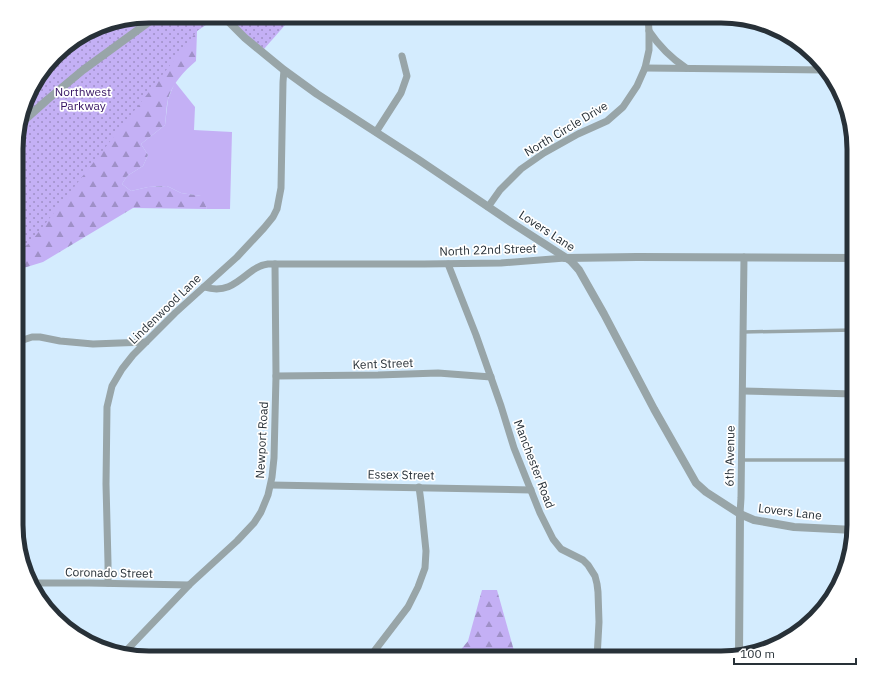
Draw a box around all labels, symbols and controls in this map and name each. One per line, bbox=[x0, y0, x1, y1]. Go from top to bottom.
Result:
park label: Northwest Parkway bbox=[55, 84, 111, 113]
street label: North Circle Drive bbox=[521, 97, 611, 159]
street label: Lovers Lane bbox=[516, 207, 578, 254]
street label: North 22nd Street bbox=[439, 240, 537, 259]
street label: Lindenwood Lane bbox=[126, 270, 204, 347]
street label: Kent Street bbox=[352, 355, 414, 372]
street label: Newport Road bbox=[252, 401, 271, 479]
street label: Manchester Road bbox=[511, 417, 558, 510]
street label: 6th Avenue bbox=[721, 425, 738, 487]
street label: Essex Street bbox=[367, 466, 435, 483]
street label: Lovers Lane bbox=[757, 500, 823, 523]
street label: Coronado Street bbox=[65, 564, 153, 581]
scale bar bbox=[734, 640, 856, 666]
text: 100 m bbox=[740, 646, 775, 661]

